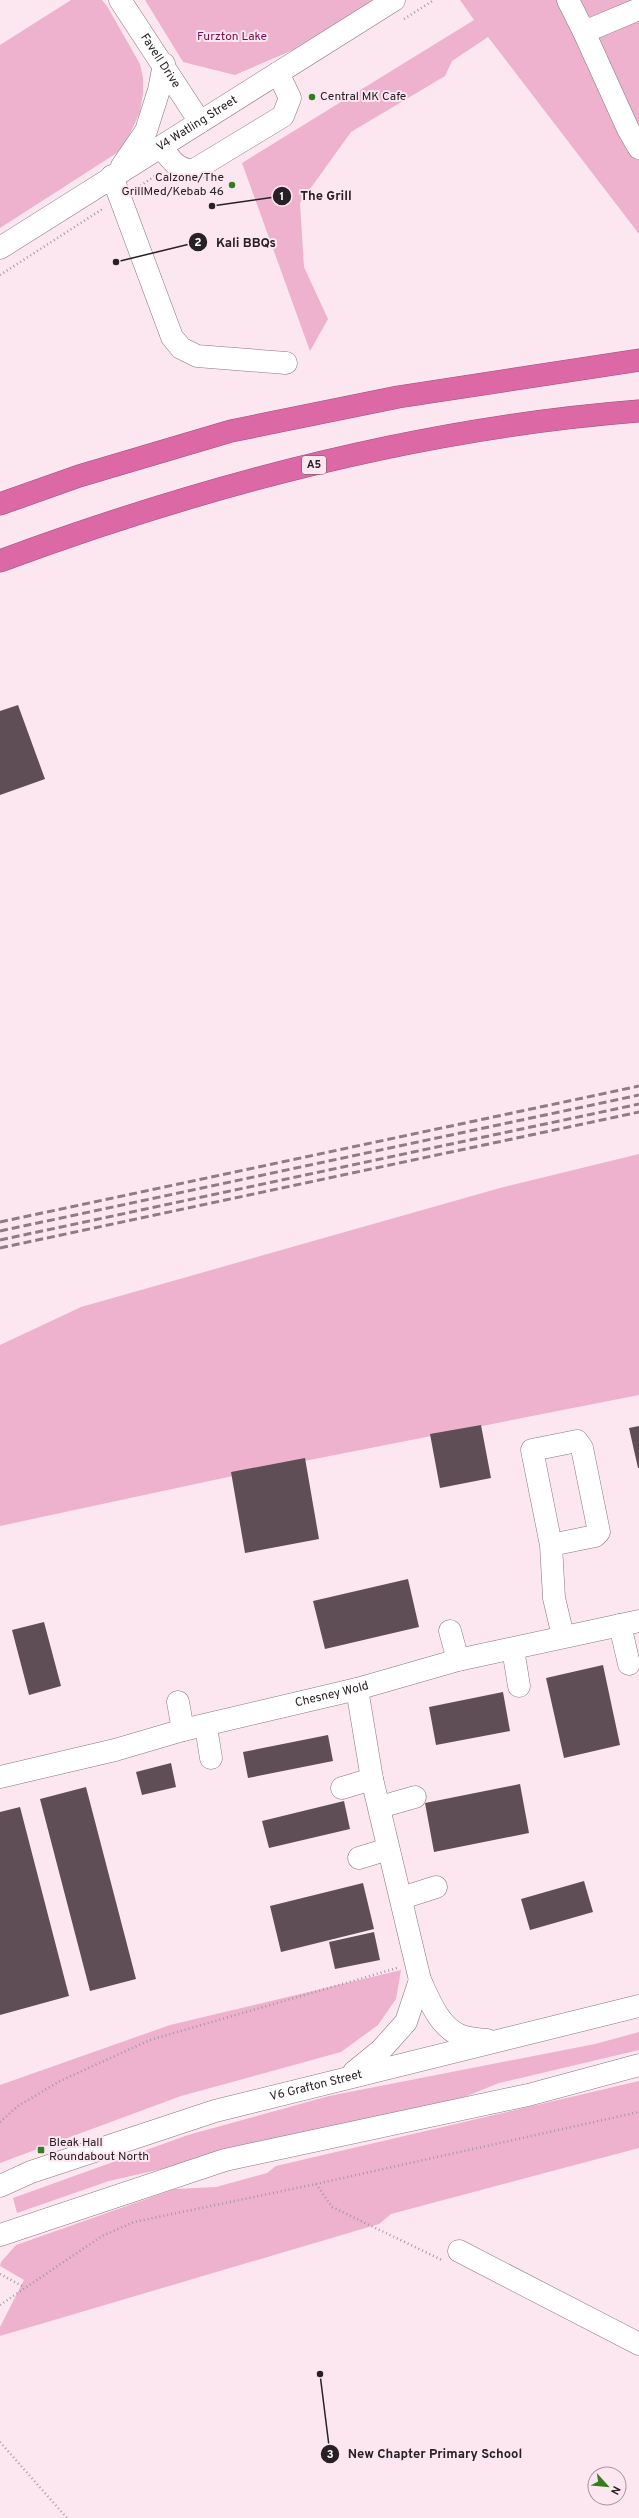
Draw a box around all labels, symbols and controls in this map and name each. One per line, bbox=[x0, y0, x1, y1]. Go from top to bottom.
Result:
park label: Furzton Lake bbox=[197, 29, 267, 45]
street label: Favell Drive bbox=[136, 31, 184, 91]
place label: Central MK Cafe bbox=[320, 89, 406, 105]
street label: V4 Watling Street bbox=[154, 92, 241, 155]
marker: Central MK Cafe bbox=[307, 92, 317, 102]
place label: Calzone/The GrillMed/Kebab 46 bbox=[121, 170, 224, 200]
marker: Calzone/The GrillMed/Kebab 46 bbox=[227, 180, 237, 190]
callout: The Grill bbox=[272, 183, 359, 208]
text: 1 bbox=[280, 189, 284, 205]
text: The Grill bbox=[300, 189, 352, 205]
callout: Kali BBQs bbox=[188, 229, 284, 254]
text: 2 bbox=[194, 235, 202, 251]
text: Kali BBQs bbox=[216, 236, 276, 252]
road number: A5 bbox=[302, 456, 326, 474]
street label: Chesney Wold bbox=[293, 1678, 371, 1711]
street label: V6 Grafton Street bbox=[268, 2067, 364, 2105]
place label: Bleak Hall Roundabout North bbox=[49, 2135, 149, 2165]
marker: Bleak Hall Roundabout North bbox=[36, 2145, 46, 2155]
callout: New Chapter Primary School bbox=[320, 2441, 531, 2466]
text: 3 bbox=[326, 2447, 334, 2463]
text: New Chapter Primary School bbox=[348, 2447, 522, 2463]
north arrow bbox=[587, 2466, 627, 2506]
text: N bbox=[607, 2483, 623, 2497]

